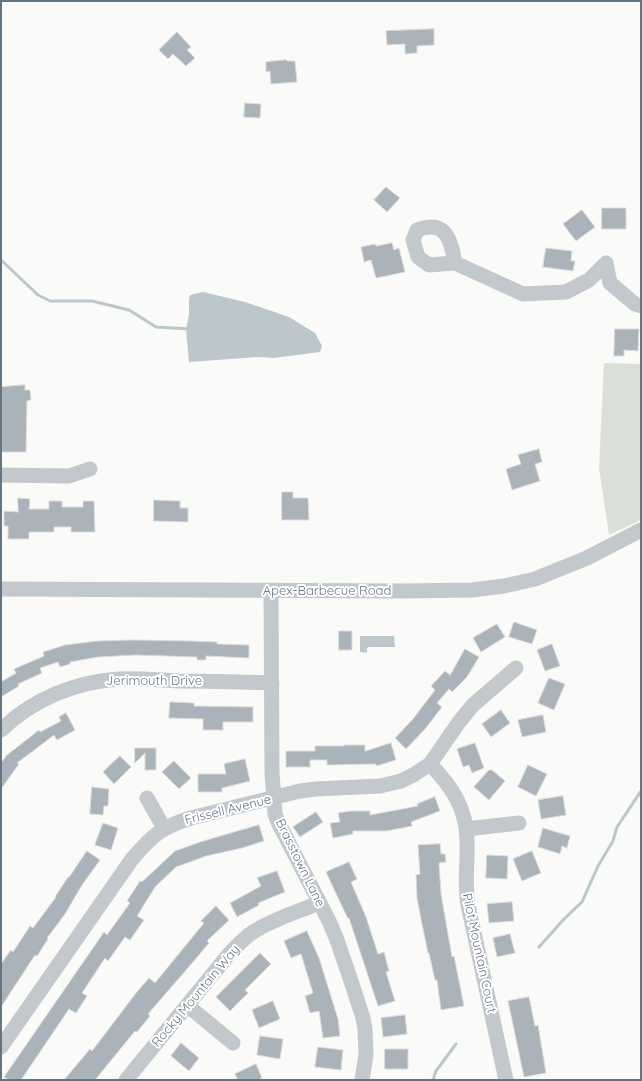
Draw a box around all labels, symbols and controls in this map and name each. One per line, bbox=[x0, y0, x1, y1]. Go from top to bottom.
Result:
street label: Apex-Barbecue Road bbox=[263, 583, 391, 599]
street label: Jerimouth Drive bbox=[106, 673, 202, 689]
street label: Frissell Avenue bbox=[183, 792, 273, 828]
street label: Brasstown Lane bbox=[272, 816, 328, 910]
street label: Pilot Mountain Court bbox=[459, 892, 499, 1014]
street label: Rocky Mountain Way bbox=[149, 942, 243, 1050]

